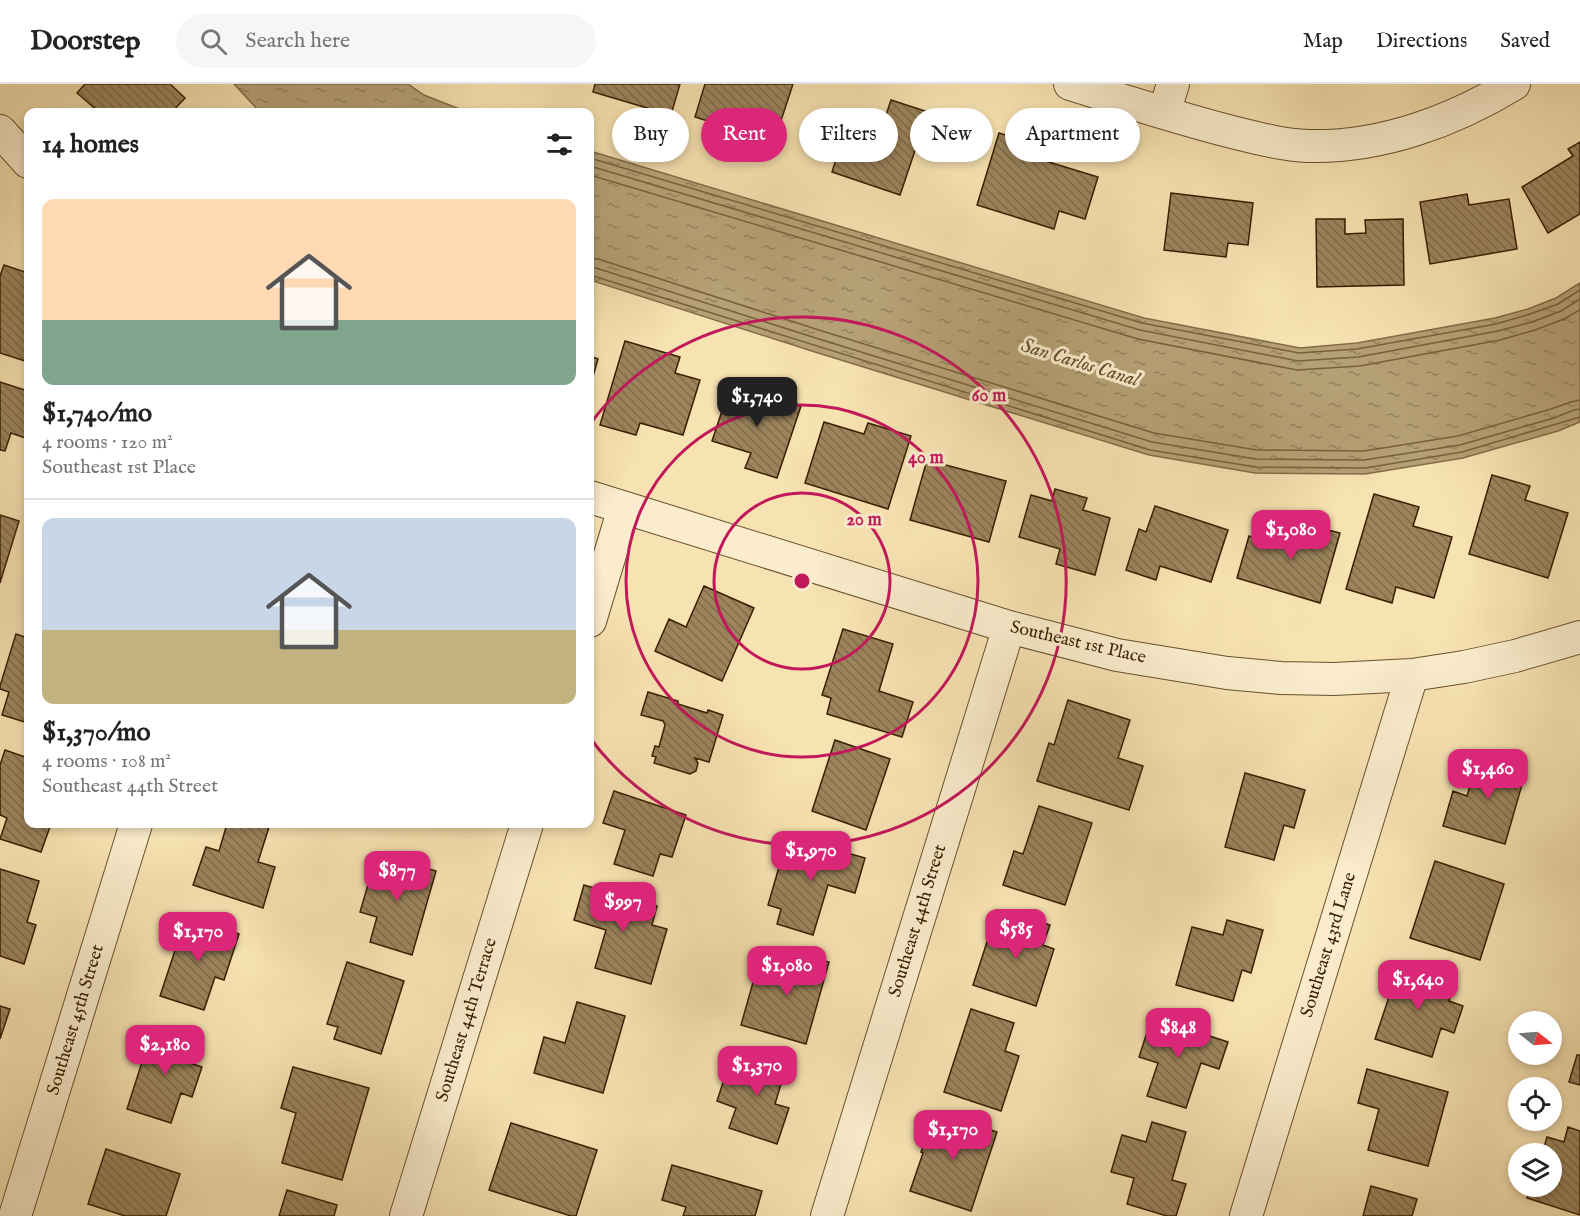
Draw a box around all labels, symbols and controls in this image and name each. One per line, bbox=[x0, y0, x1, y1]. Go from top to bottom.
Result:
search box bbox=[176, 14, 596, 68]
text: Doorstep bbox=[30, 24, 140, 59]
icon: search bbox=[197, 25, 230, 58]
text: Search here bbox=[245, 27, 350, 55]
text: Map bbox=[1303, 28, 1343, 55]
text: Directions bbox=[1376, 28, 1467, 55]
text: Saved bbox=[1500, 28, 1550, 55]
chip: Buy bbox=[612, 108, 689, 162]
chip: Rent bbox=[701, 108, 787, 162]
chip: Filters bbox=[799, 108, 898, 162]
chip: New bbox=[910, 108, 993, 162]
chip: Apartment bbox=[1005, 108, 1140, 162]
text: 14 homes bbox=[42, 128, 139, 161]
icon: filters bbox=[543, 128, 576, 161]
icon: home bbox=[255, 238, 363, 346]
water label: San Carlos Canal bbox=[1018, 333, 1144, 393]
pin: $1,740 bbox=[708, 377, 806, 428]
text: $1,740 bbox=[731, 384, 783, 409]
text: 60 m bbox=[972, 385, 1006, 408]
text: $1,740/mo bbox=[42, 397, 152, 430]
text: 4 rooms · 120 m² bbox=[42, 430, 173, 455]
text: 40 m bbox=[908, 447, 944, 470]
text: Southeast 1st Place bbox=[42, 455, 196, 480]
text: 20 m bbox=[846, 509, 882, 532]
pin: $1,080 bbox=[1242, 510, 1340, 561]
text: $1,080 bbox=[1265, 517, 1317, 542]
icon: home bbox=[255, 557, 363, 665]
centre of rings bbox=[792, 571, 812, 591]
street label: Southeast 1st Place bbox=[1008, 616, 1148, 670]
text: $1,370/mo bbox=[42, 716, 151, 749]
text: 4 rooms · 108 m² bbox=[42, 749, 171, 774]
pin: $1,460 bbox=[1439, 749, 1537, 800]
text: $1,460 bbox=[1462, 756, 1514, 781]
text: Southeast 44th Street bbox=[42, 774, 218, 799]
pin: $1,970 bbox=[762, 831, 860, 882]
text: $1,970 bbox=[785, 838, 837, 863]
street label: Southeast 44th Street bbox=[884, 842, 952, 1000]
pin: $877 bbox=[361, 851, 433, 902]
text: $877 bbox=[378, 858, 416, 883]
street label: Southeast 43rd Lane bbox=[1296, 870, 1362, 1020]
pin: $997 bbox=[587, 882, 659, 933]
text: $997 bbox=[604, 889, 642, 914]
pin: $585 bbox=[980, 909, 1052, 960]
pin: $1,170 bbox=[149, 912, 247, 963]
text: $585 bbox=[999, 916, 1033, 941]
text: $1,170 bbox=[173, 919, 223, 944]
street label: Southeast 44th Terrace bbox=[431, 935, 503, 1105]
street label: Southeast 45th Street bbox=[42, 942, 110, 1098]
pin: $1,080 bbox=[738, 946, 836, 997]
text: $1,080 bbox=[761, 953, 813, 978]
pin: $1,640 bbox=[1369, 960, 1467, 1011]
text: $1,640 bbox=[1392, 967, 1444, 992]
pin: $848 bbox=[1142, 1008, 1214, 1059]
north arrow bbox=[1508, 1011, 1562, 1065]
map controls bbox=[1508, 1011, 1562, 1197]
text: $848 bbox=[1160, 1015, 1196, 1040]
pin: $2,180 bbox=[116, 1025, 214, 1076]
text: $2,180 bbox=[140, 1032, 190, 1057]
pin: $1,370 bbox=[708, 1046, 806, 1097]
text: $1,370 bbox=[732, 1053, 782, 1078]
button: locate bbox=[1508, 1077, 1562, 1131]
pin: $1,170 bbox=[904, 1110, 1002, 1161]
text: $1,170 bbox=[928, 1117, 978, 1142]
button: layers bbox=[1508, 1143, 1562, 1197]

